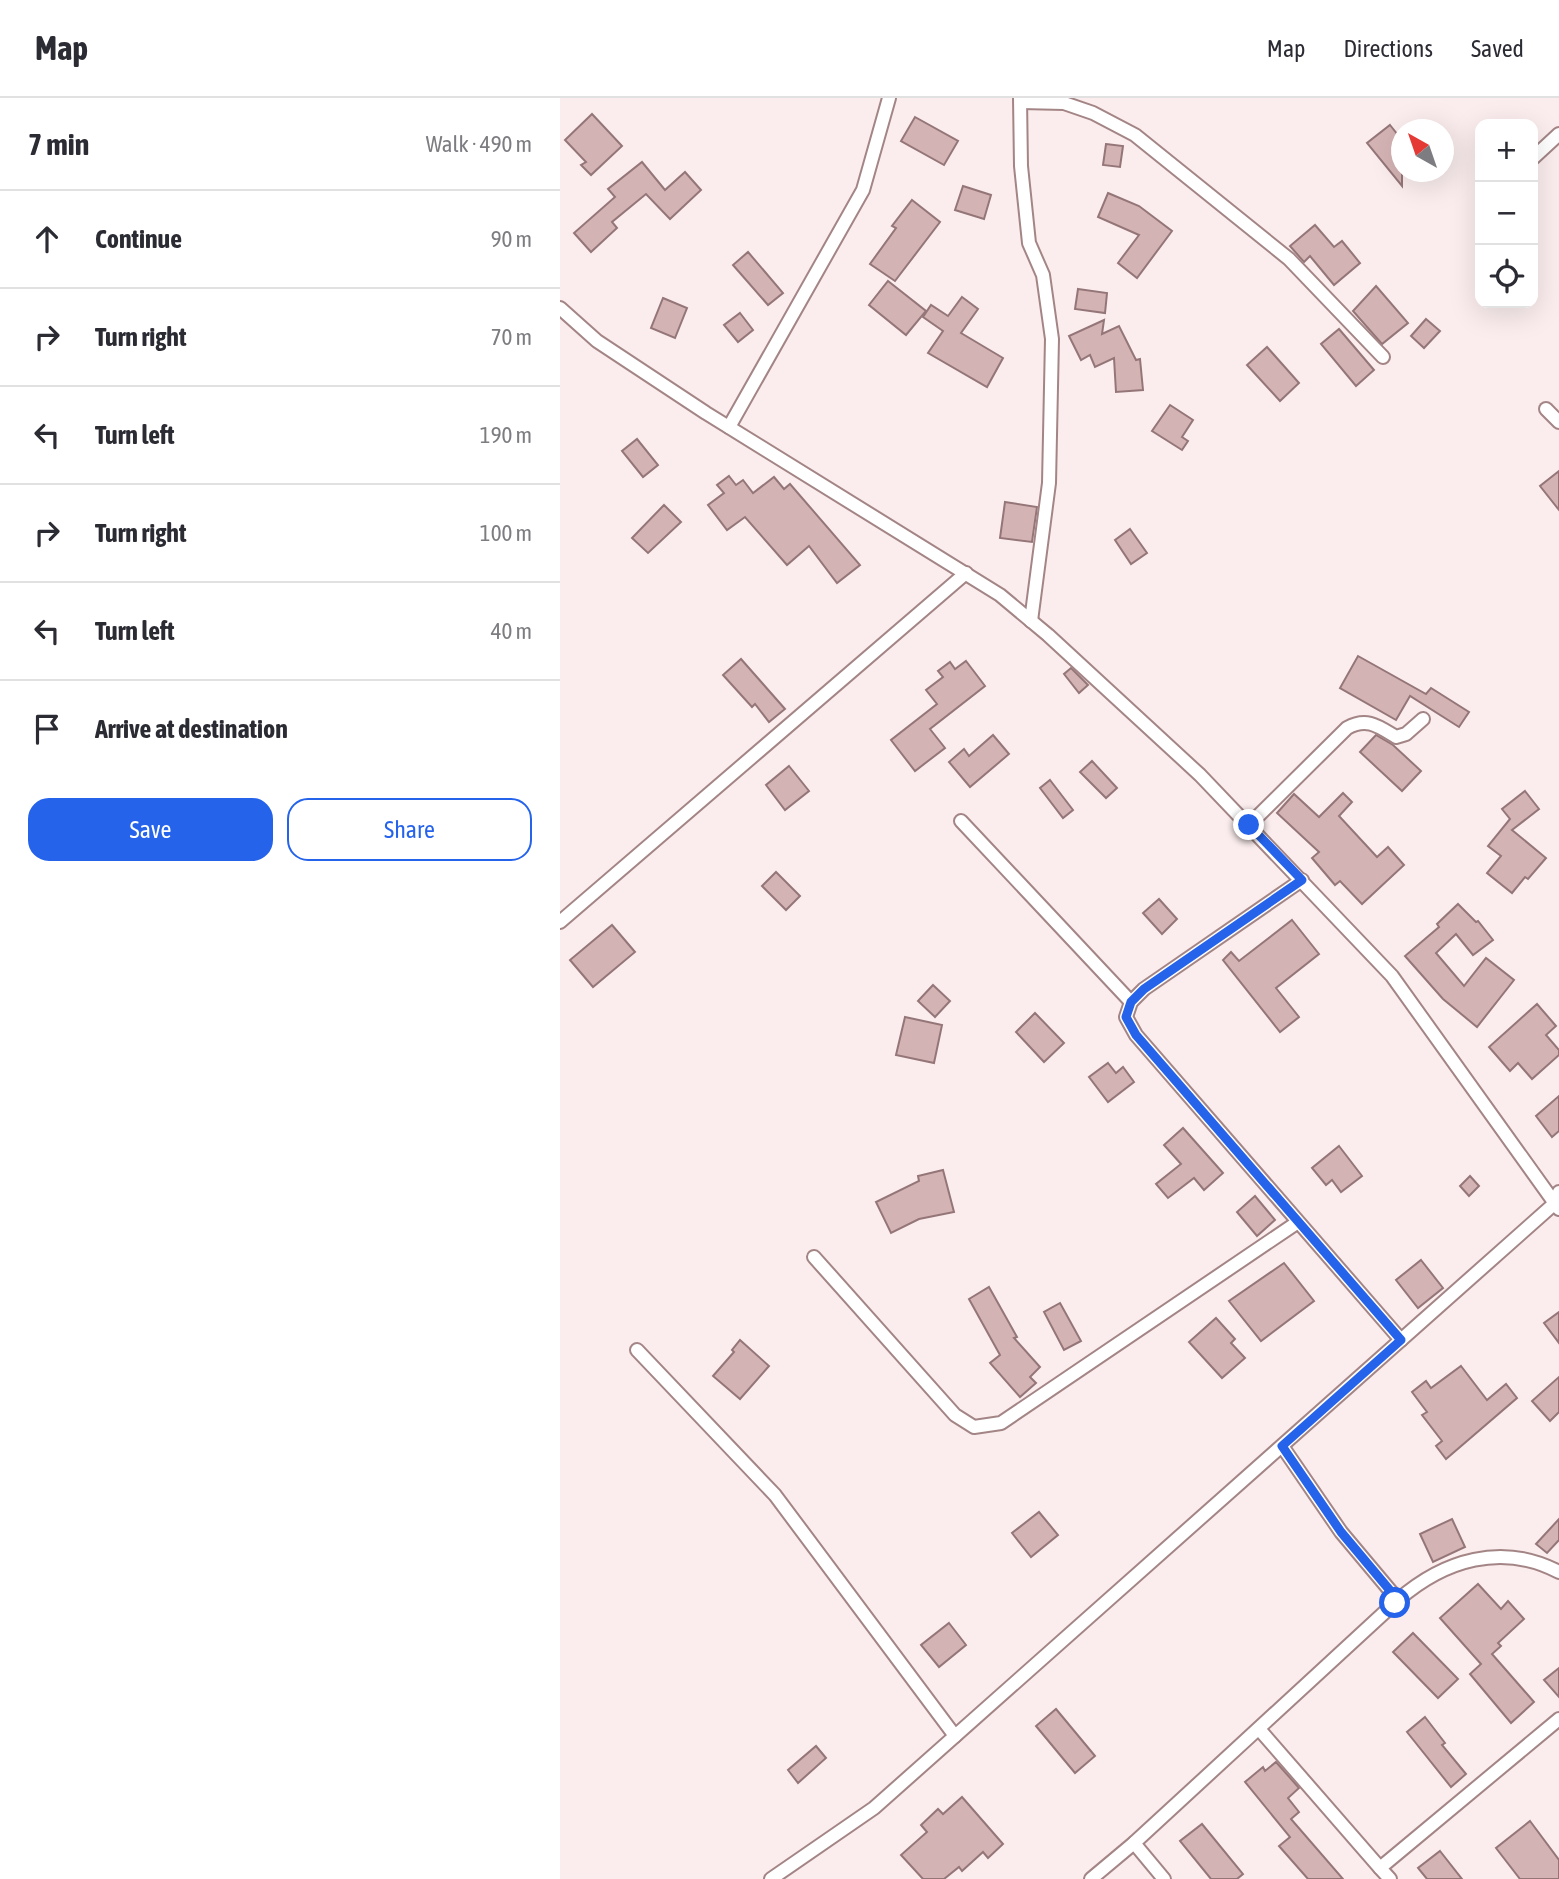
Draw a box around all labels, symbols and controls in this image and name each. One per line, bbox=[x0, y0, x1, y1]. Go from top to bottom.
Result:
text: Map bbox=[35, 29, 88, 67]
text: Map bbox=[1267, 35, 1305, 62]
text: Directions bbox=[1343, 35, 1433, 62]
text: Saved bbox=[1471, 35, 1524, 62]
north arrow bbox=[1391, 119, 1454, 182]
map controls bbox=[1475, 119, 1538, 308]
button: + bbox=[1475, 119, 1538, 182]
text: 7 min bbox=[28, 127, 89, 161]
text: Walk · 490 m bbox=[426, 131, 532, 157]
button: − bbox=[1475, 182, 1538, 245]
icon: ahead bbox=[28, 220, 66, 258]
text: Continue bbox=[95, 224, 182, 254]
text: 90 m bbox=[491, 226, 532, 252]
button: locate bbox=[1475, 245, 1538, 308]
icon: right bbox=[28, 318, 66, 356]
text: Turn right bbox=[95, 322, 186, 352]
text: 70 m bbox=[491, 324, 532, 350]
icon: left bbox=[28, 416, 66, 454]
text: Turn left bbox=[95, 420, 175, 450]
text: 190 m bbox=[480, 422, 532, 448]
icon: right bbox=[28, 514, 66, 552]
text: Turn right bbox=[95, 518, 186, 548]
text: 100 m bbox=[480, 520, 532, 546]
icon: left bbox=[28, 612, 66, 650]
text: Turn left bbox=[95, 616, 175, 646]
text: 40 m bbox=[491, 618, 532, 644]
icon: arrive bbox=[28, 710, 66, 748]
text: Arrive at destination bbox=[95, 714, 288, 744]
button: Save bbox=[28, 798, 273, 861]
button: Share bbox=[287, 798, 532, 861]
route end bbox=[1233, 809, 1264, 840]
route start bbox=[1379, 1587, 1410, 1618]

